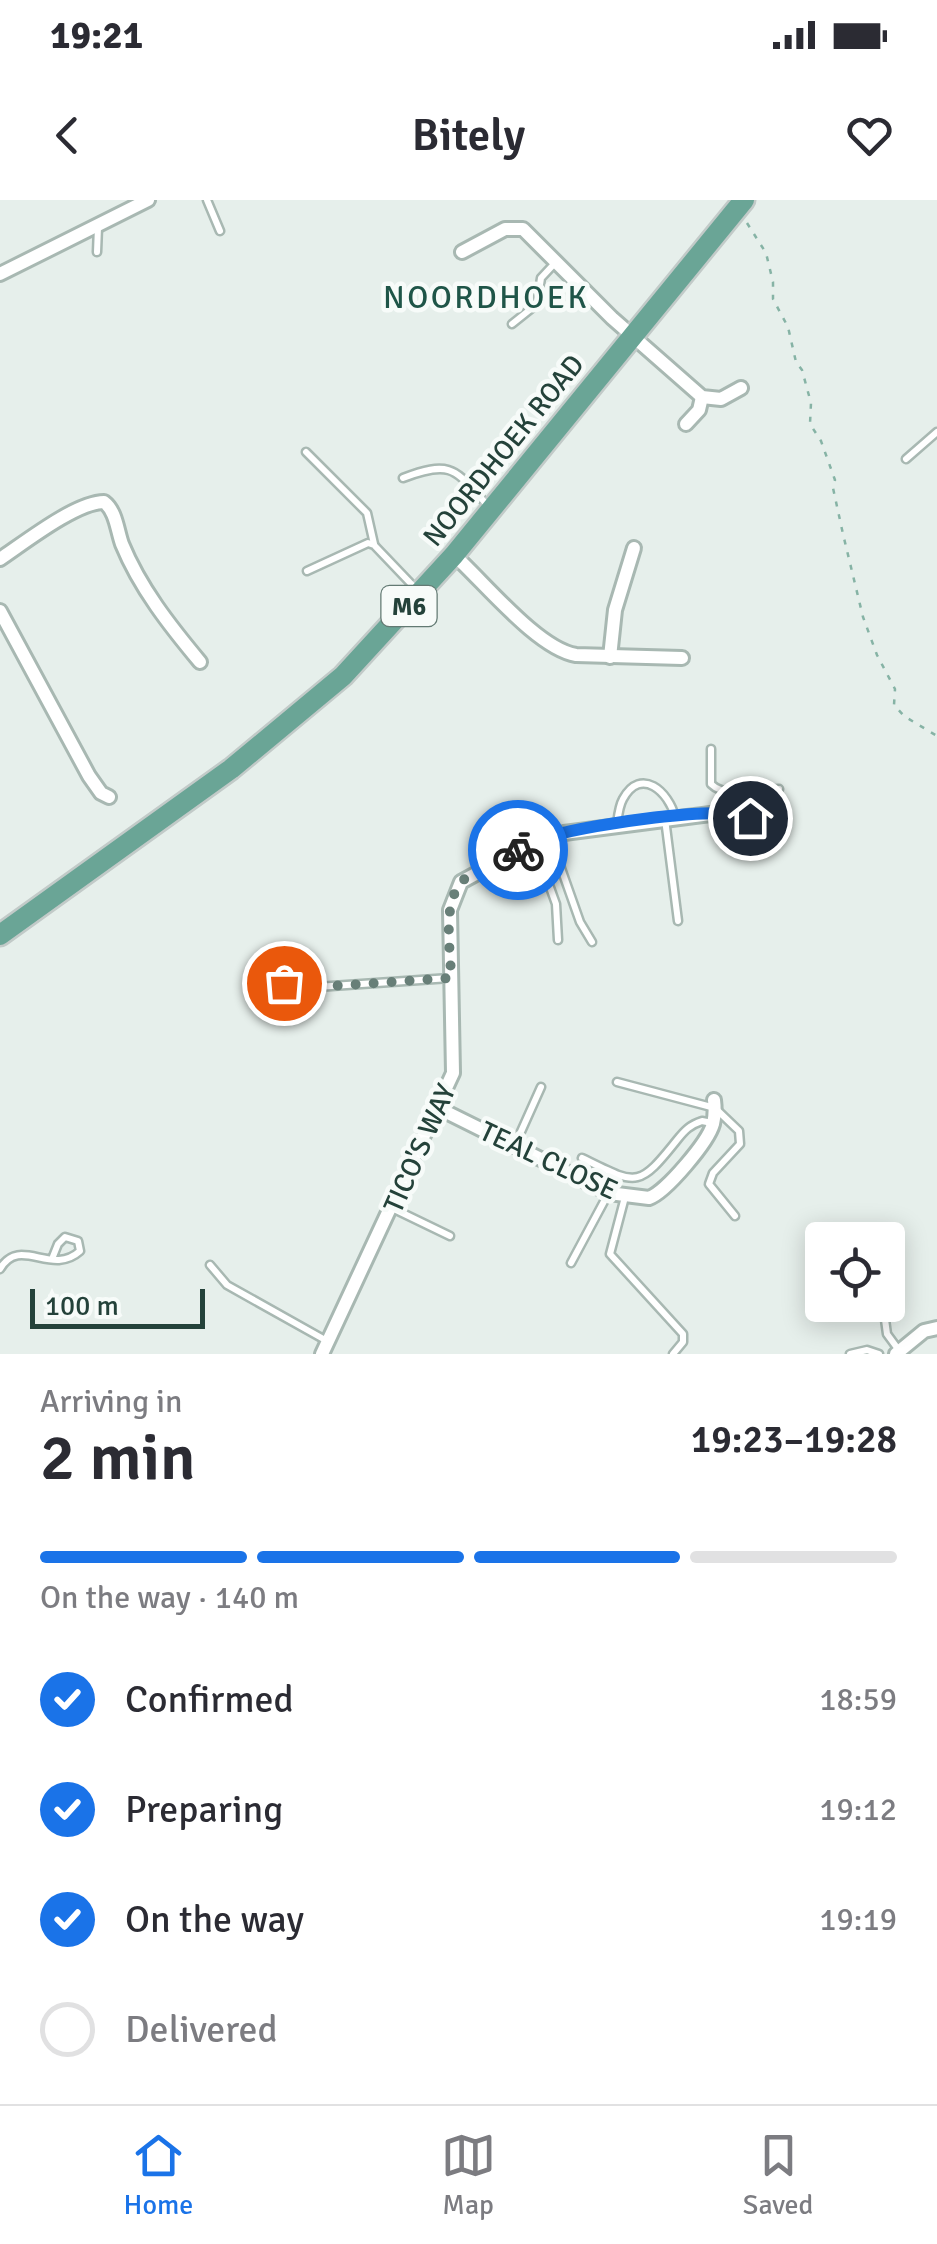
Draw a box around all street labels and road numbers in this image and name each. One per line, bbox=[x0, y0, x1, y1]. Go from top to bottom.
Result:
street label: NOORDHOEK ROAD bbox=[416, 348, 591, 553]
road number: M6 bbox=[382, 586, 436, 626]
street label: TICO'S WAY bbox=[376, 1079, 463, 1218]
street label: TEAL CLOSE bbox=[474, 1114, 623, 1208]

